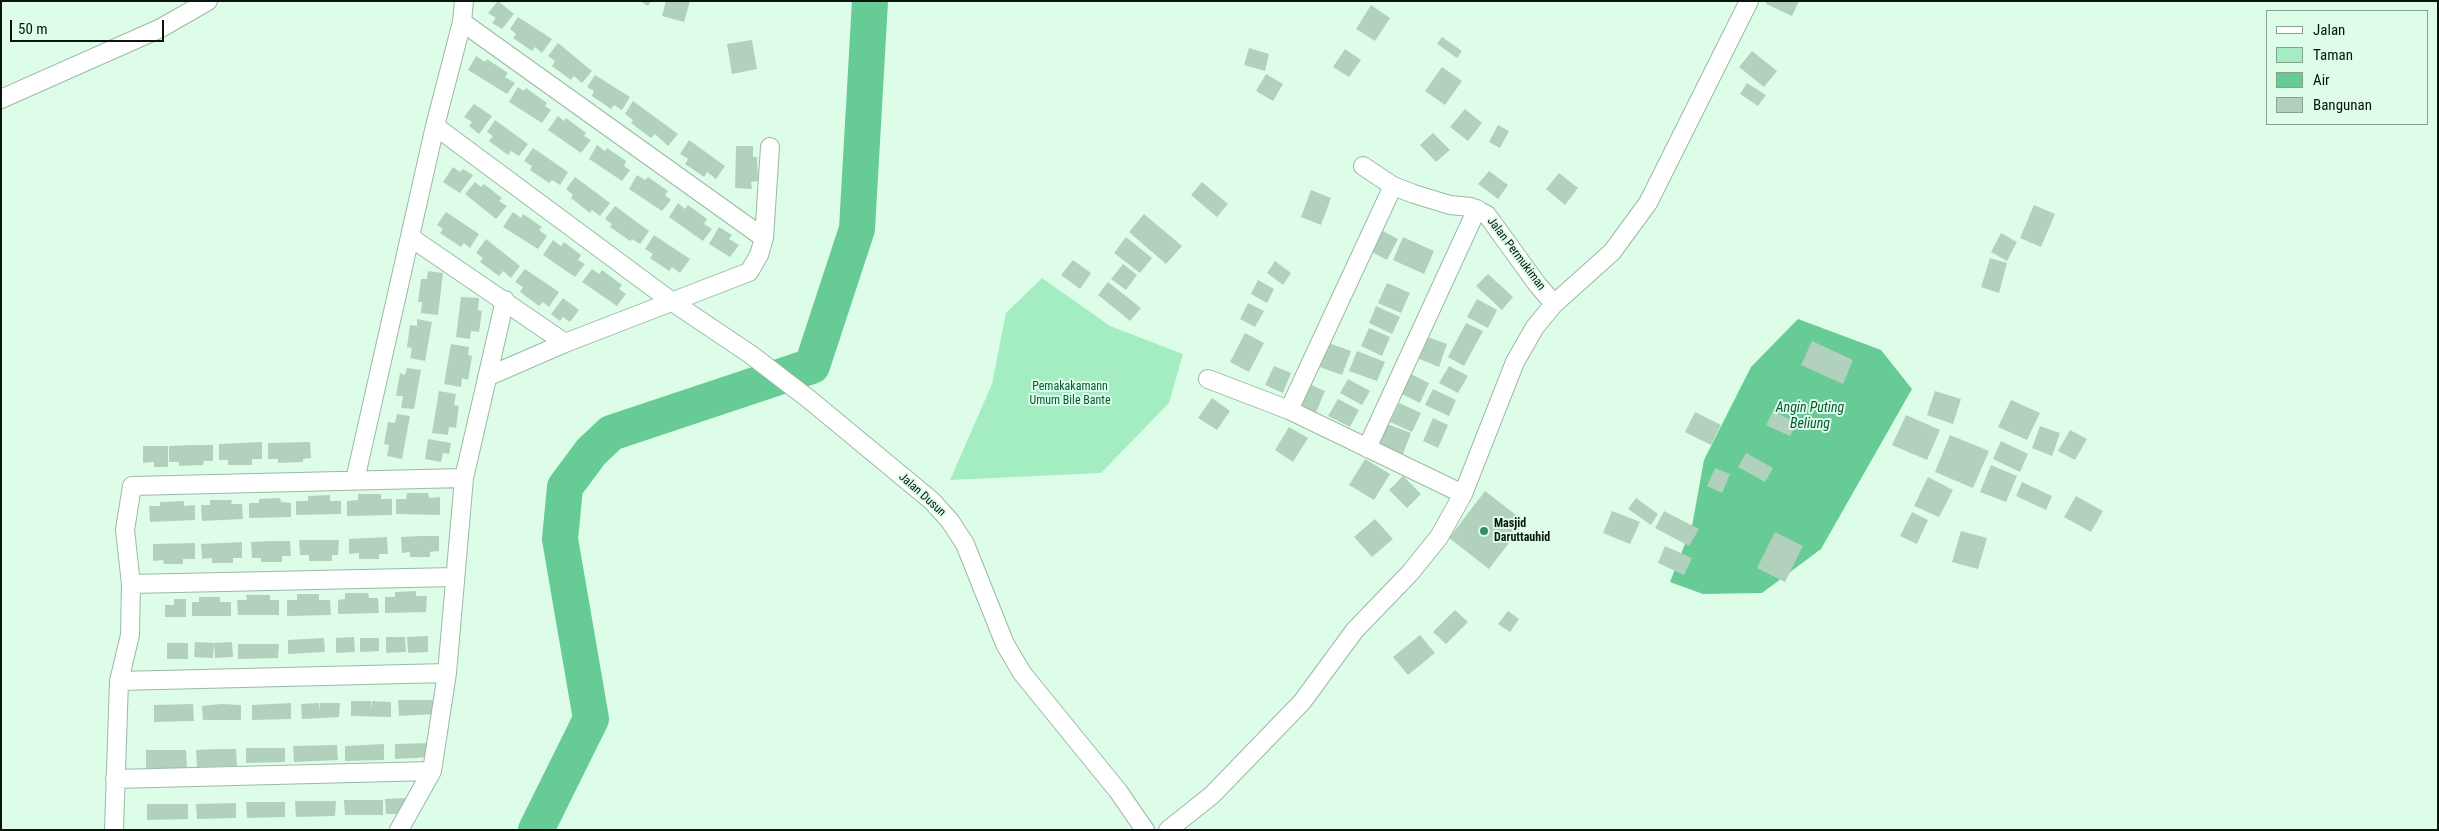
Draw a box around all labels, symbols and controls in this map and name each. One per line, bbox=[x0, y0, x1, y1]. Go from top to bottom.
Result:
scale bar bbox=[12, 10, 166, 42]
legend bbox=[2266, 10, 2429, 125]
text: 50 m bbox=[18, 20, 48, 38]
text: Jalan bbox=[2313, 21, 2345, 39]
text: Taman bbox=[2313, 46, 2353, 64]
text: Air bbox=[2313, 71, 2330, 89]
text: Bangunan bbox=[2313, 96, 2372, 114]
street label: Jalan Permukiman bbox=[1484, 215, 1548, 293]
park label: Pemakakamann Umum Bile Bante bbox=[1029, 380, 1111, 408]
water label: Angin Puting Beliung bbox=[1776, 400, 1844, 432]
street label: Jalan Dusun bbox=[895, 470, 949, 520]
place label: Masjid Daruttauhid bbox=[1494, 517, 1550, 545]
marker: Masjid Daruttauhid bbox=[1478, 525, 1490, 537]

